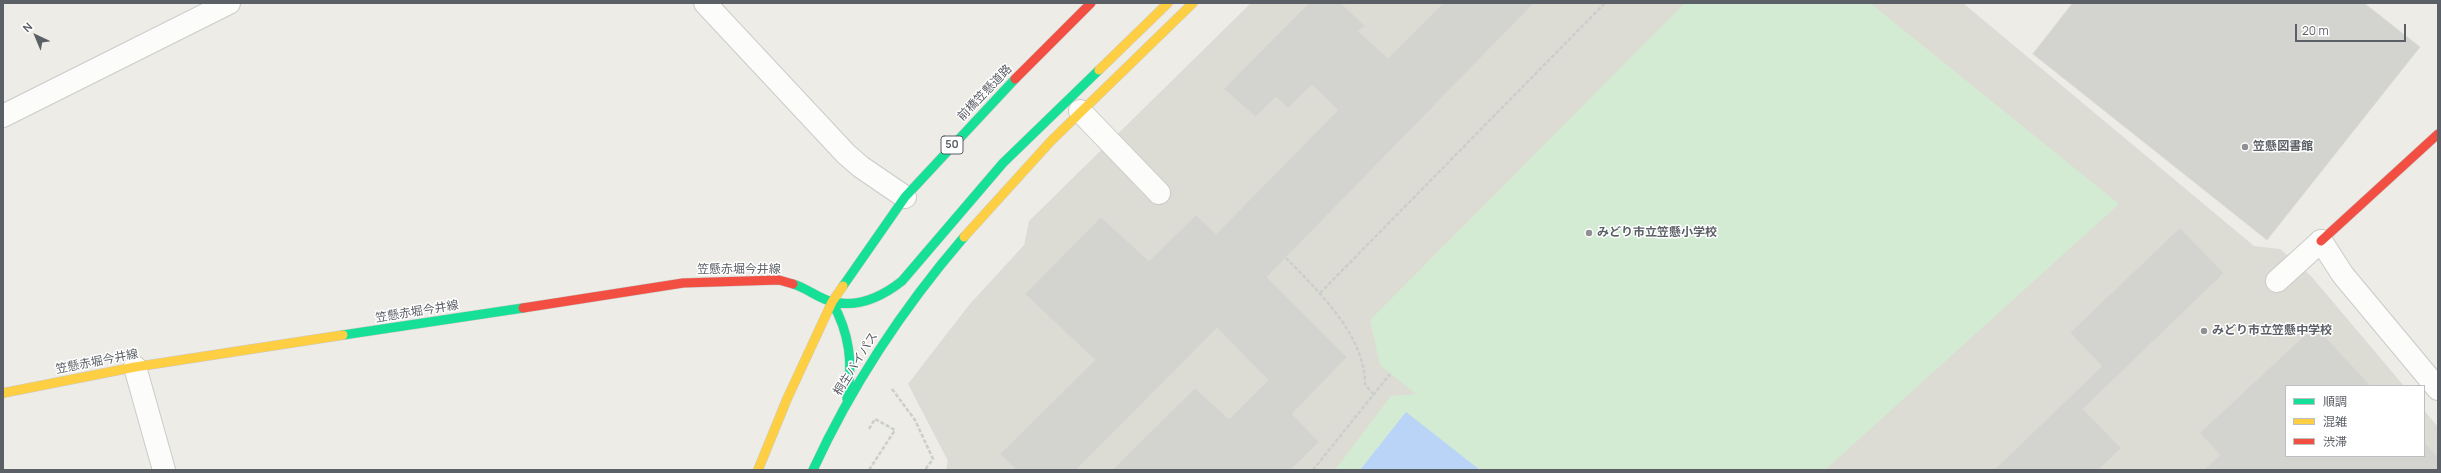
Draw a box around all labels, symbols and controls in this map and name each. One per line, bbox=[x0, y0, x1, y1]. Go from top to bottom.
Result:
north arrow bbox=[16, 16, 56, 56]
scale bar bbox=[2297, 16, 2408, 42]
text: N bbox=[19, 19, 35, 35]
text: 20 m bbox=[2302, 22, 2329, 39]
street label: 前橋笠懸道路 bbox=[955, 62, 1015, 124]
road number: 50 bbox=[941, 136, 963, 154]
place label: 笠懸図書館 bbox=[2253, 140, 2313, 154]
marker: 笠懸図書館 bbox=[2240, 142, 2250, 152]
place label: みどり市立笠懸小学校 bbox=[1597, 226, 1717, 240]
marker: みどり市立笠懸小学校 bbox=[1584, 228, 1594, 238]
street label: 笠懸赤堀今井線 bbox=[697, 263, 781, 277]
street label: 笠懸赤堀今井線 bbox=[374, 298, 460, 326]
place label: みどり市立笠懸中学校 bbox=[2212, 324, 2332, 338]
marker: みどり市立笠懸中学校 bbox=[2199, 326, 2209, 336]
street label: 桐生バイパス bbox=[831, 330, 881, 398]
street label: 笠懸赤堀今井線 bbox=[54, 347, 140, 377]
legend bbox=[2285, 385, 2425, 457]
text: 順調 bbox=[2323, 393, 2347, 410]
text: 混雑 bbox=[2323, 413, 2347, 430]
text: 渋滞 bbox=[2323, 433, 2347, 450]

